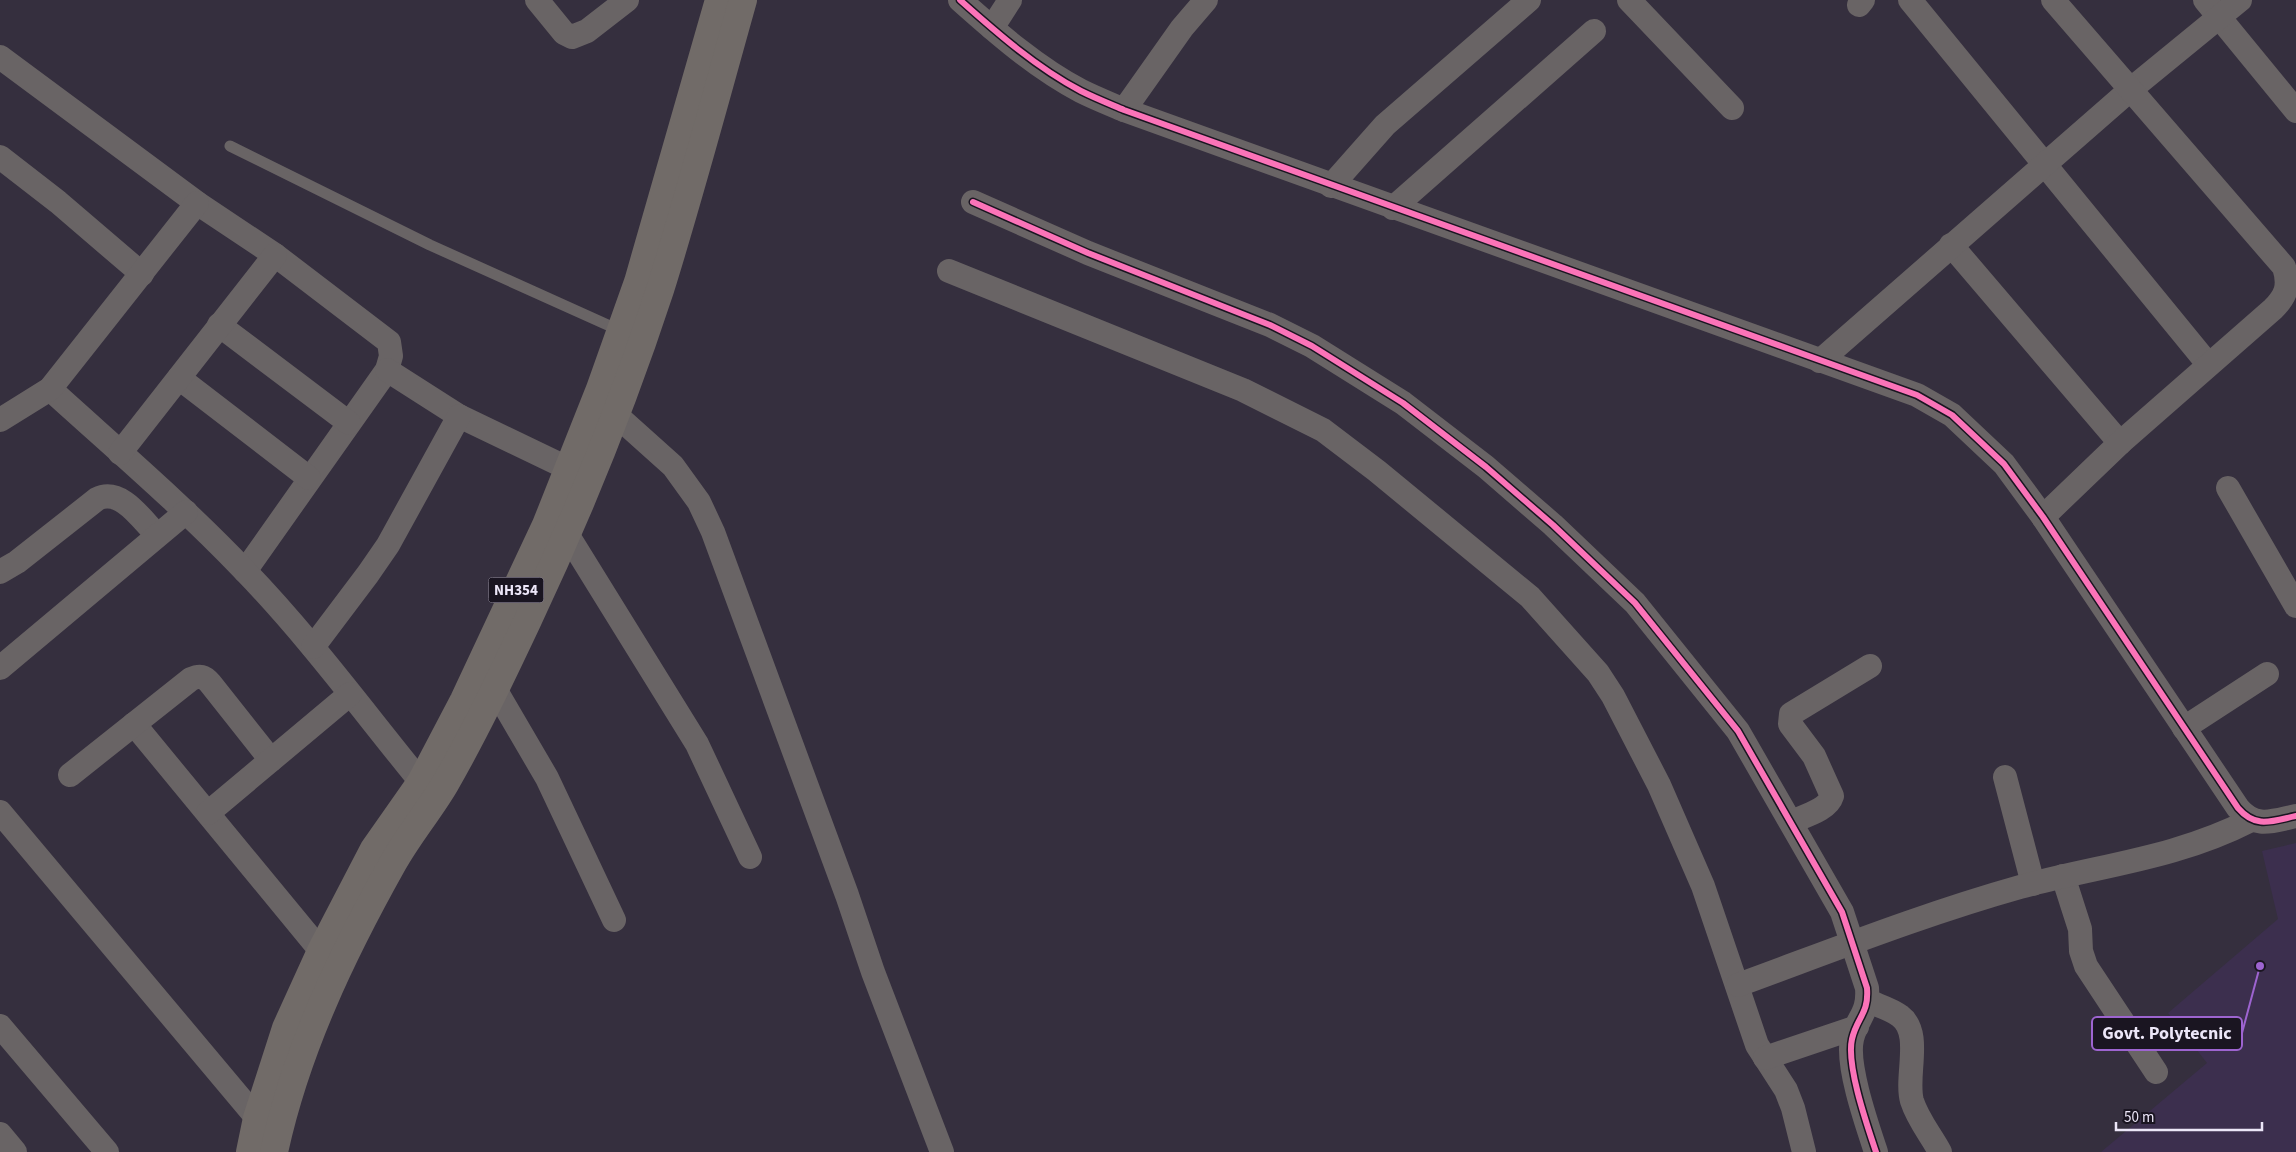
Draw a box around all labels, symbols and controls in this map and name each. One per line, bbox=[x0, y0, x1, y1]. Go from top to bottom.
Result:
road number: NH354 bbox=[488, 578, 544, 602]
callout: Govt. Polytecnic bbox=[2092, 1017, 2242, 1050]
text: Govt. Polytecnic bbox=[2102, 1021, 2232, 1046]
scale bar bbox=[2116, 1100, 2262, 1132]
text: 50 m bbox=[2124, 1107, 2154, 1128]

